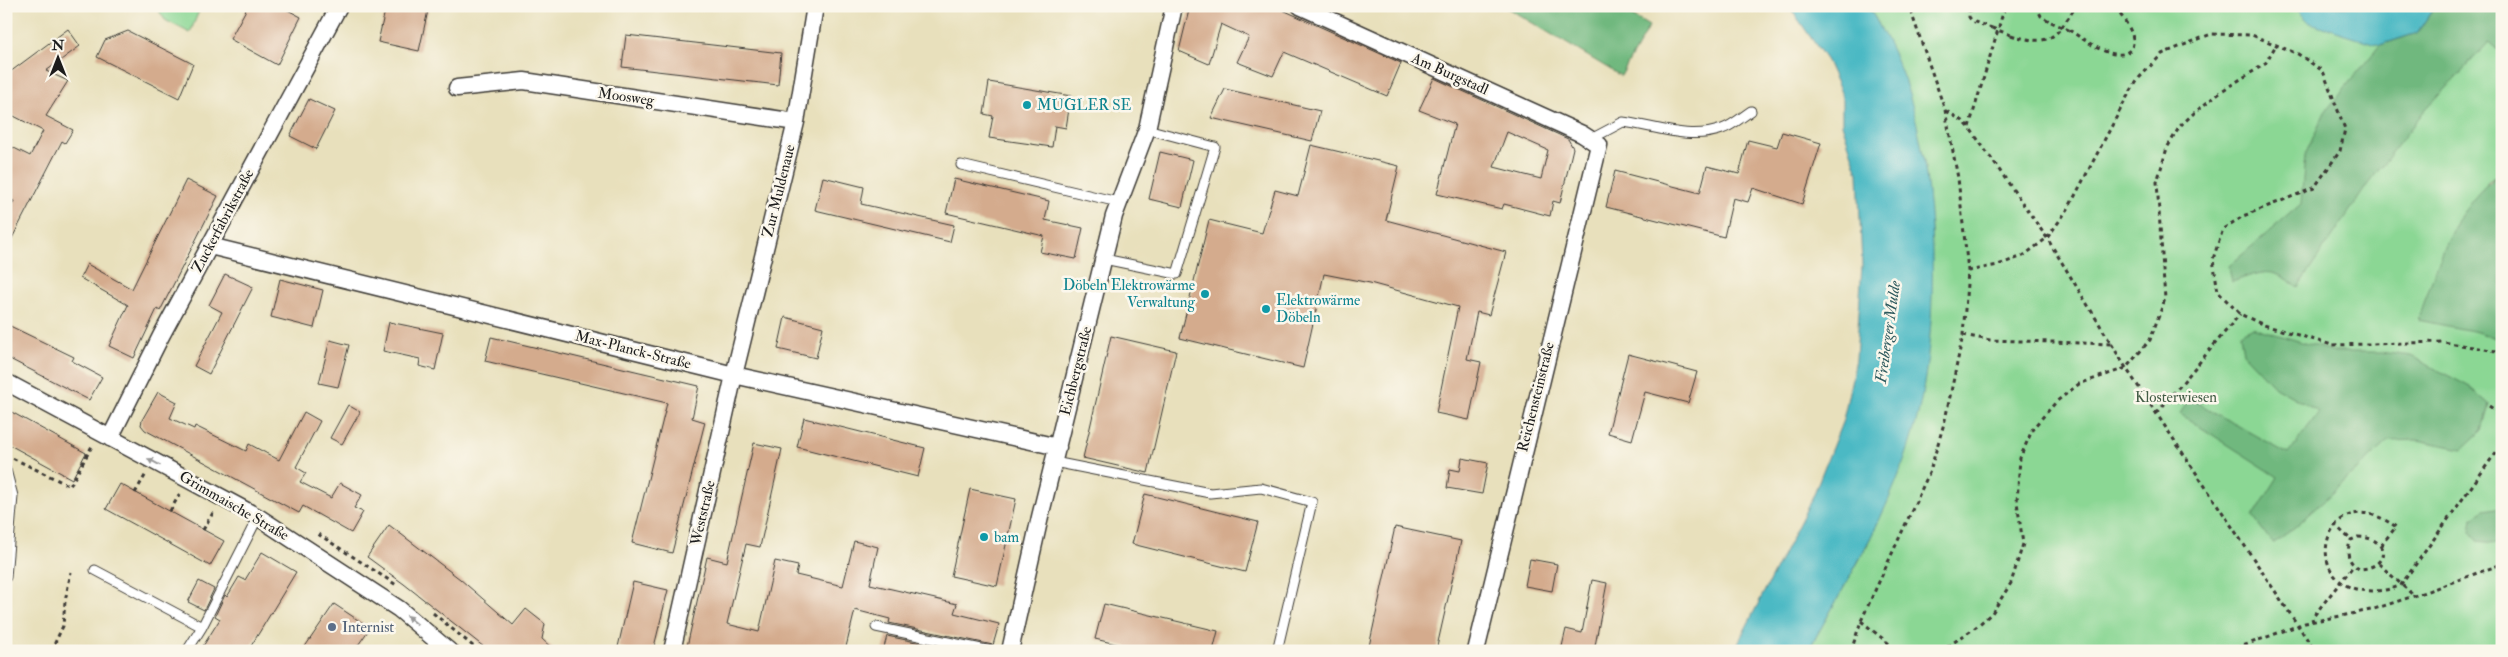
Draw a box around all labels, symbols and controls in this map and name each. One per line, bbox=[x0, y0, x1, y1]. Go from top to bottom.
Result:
north arrow bbox=[32, 32, 82, 82]
text: N bbox=[51, 37, 65, 54]
street label: Am Burgstadl bbox=[1408, 48, 1492, 99]
street label: Moosweg bbox=[597, 84, 656, 110]
place label: MUGLER SE bbox=[1037, 96, 1131, 115]
marker: MUGLER SE bbox=[1021, 99, 1033, 111]
street label: Zur Muldenaue bbox=[758, 143, 800, 239]
street label: Zuckerfabrikstraße bbox=[188, 166, 258, 276]
place label: Döbeln Elektrowärme Verwaltung bbox=[1063, 276, 1196, 312]
water label: Freiberger Mulde bbox=[1871, 279, 1905, 385]
marker: Döbeln Elektrowärme Verwaltung bbox=[1199, 288, 1211, 300]
place label: Elektrowärme Döbeln bbox=[1276, 291, 1360, 327]
marker: Elektrowärme Döbeln bbox=[1260, 303, 1272, 315]
street label: Eichbergstraße bbox=[1056, 324, 1096, 418]
street label: Max-Planck-Straße bbox=[573, 326, 693, 374]
street label: Reichensteinstraße bbox=[1513, 340, 1559, 454]
park label: Klosterwiesen bbox=[2135, 388, 2217, 407]
one-way arrow bbox=[147, 458, 162, 466]
street label: Grimmaische Straße bbox=[176, 467, 292, 545]
street label: Weststraße bbox=[686, 479, 720, 548]
place label: bam bbox=[994, 528, 1020, 547]
marker: bam bbox=[978, 531, 990, 543]
one-way arrow bbox=[405, 614, 418, 625]
place label: Internist bbox=[342, 618, 394, 637]
marker: Internist bbox=[326, 621, 338, 633]

